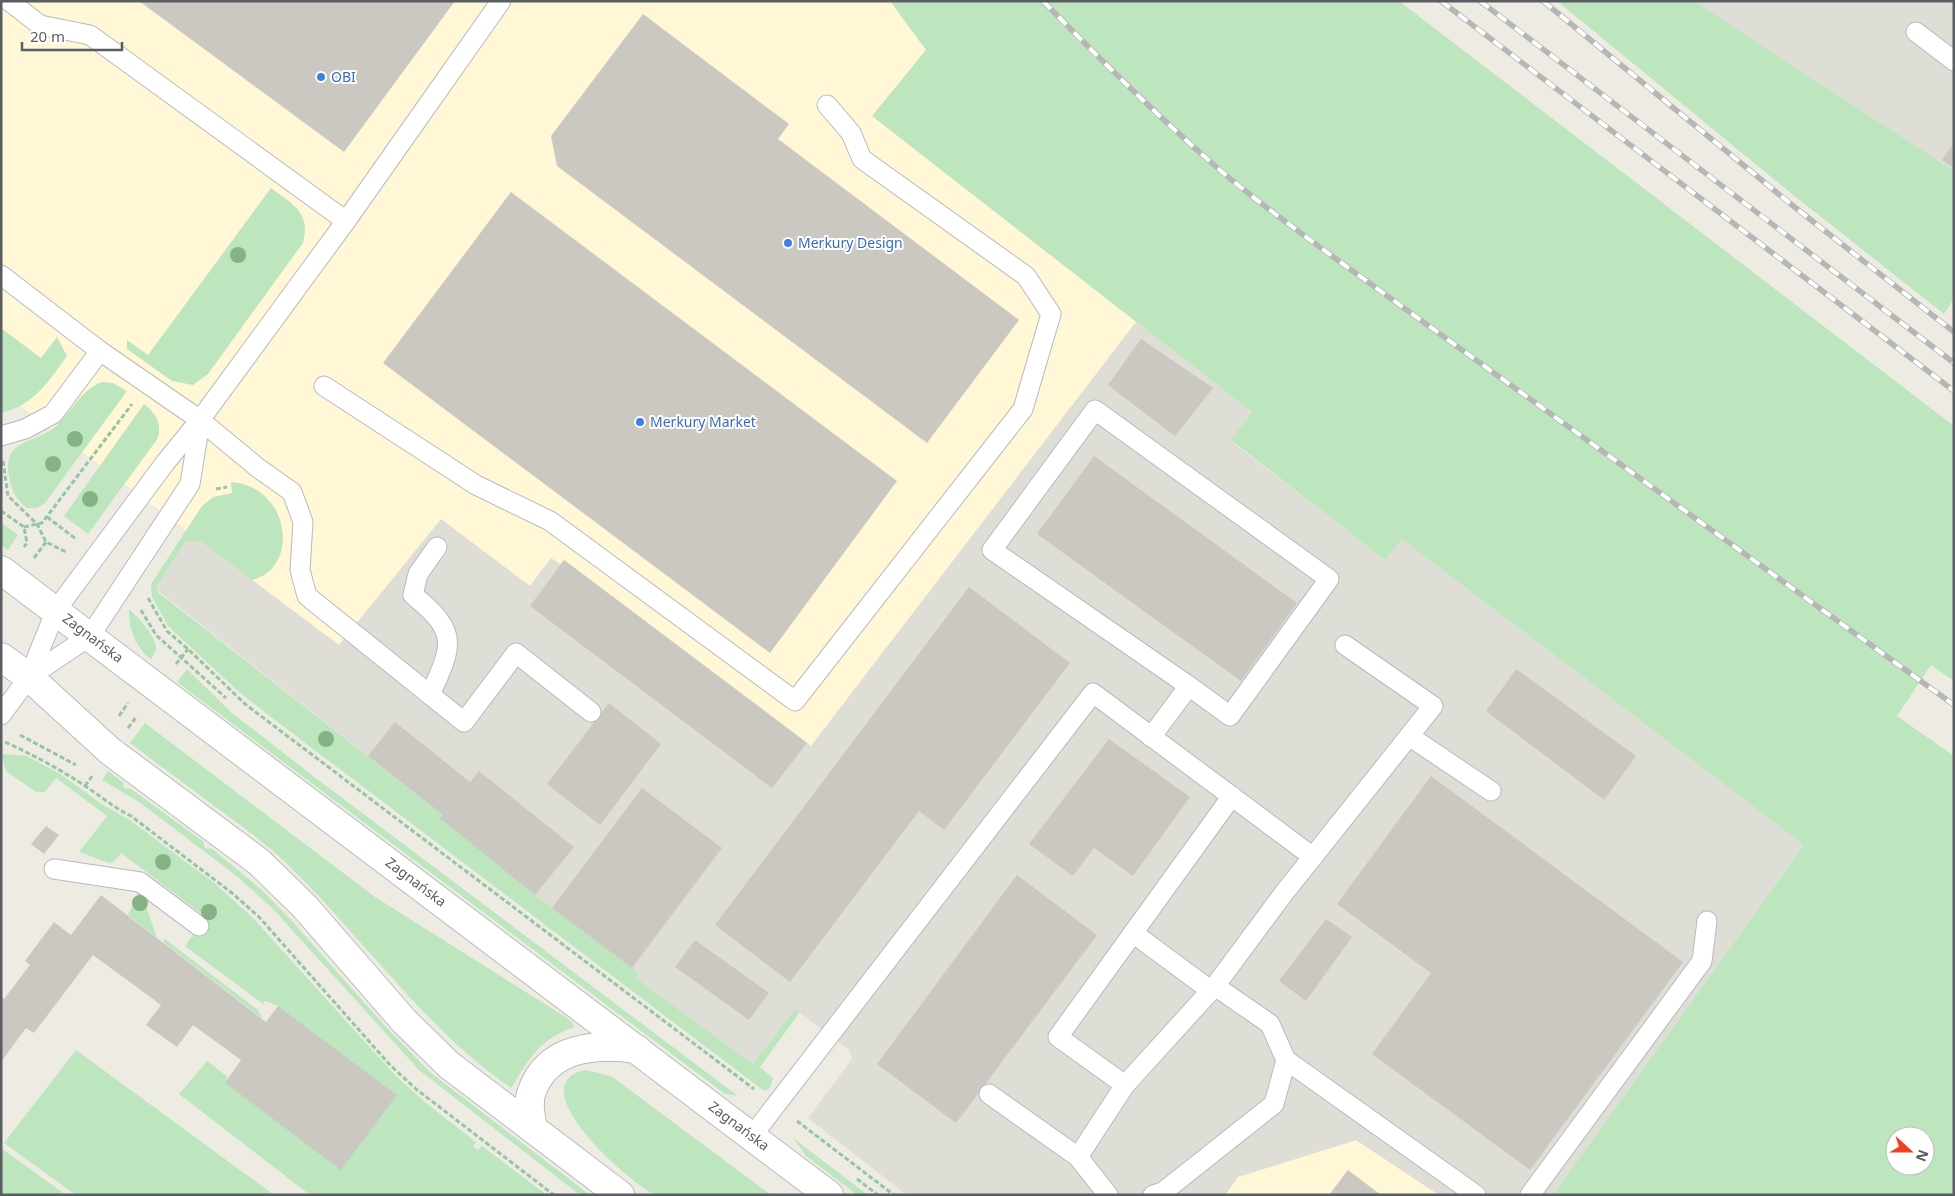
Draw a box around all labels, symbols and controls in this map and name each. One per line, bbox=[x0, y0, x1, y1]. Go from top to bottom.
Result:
scale bar bbox=[22, 20, 122, 52]
text: 20 m bbox=[30, 26, 65, 46]
place label: OBI bbox=[331, 67, 356, 86]
marker: OBI bbox=[315, 71, 327, 83]
place label: Merkury Design bbox=[798, 233, 903, 252]
marker: Merkury Design bbox=[782, 237, 794, 249]
place label: Merkury Market bbox=[650, 412, 756, 431]
marker: Merkury Market bbox=[634, 416, 646, 428]
street label: Zagnańska bbox=[59, 608, 128, 667]
street label: Zagnańska bbox=[382, 852, 451, 911]
street label: Zagnańska bbox=[705, 1096, 774, 1155]
north arrow bbox=[1885, 1126, 1935, 1176]
text: N bbox=[1912, 1147, 1934, 1165]

